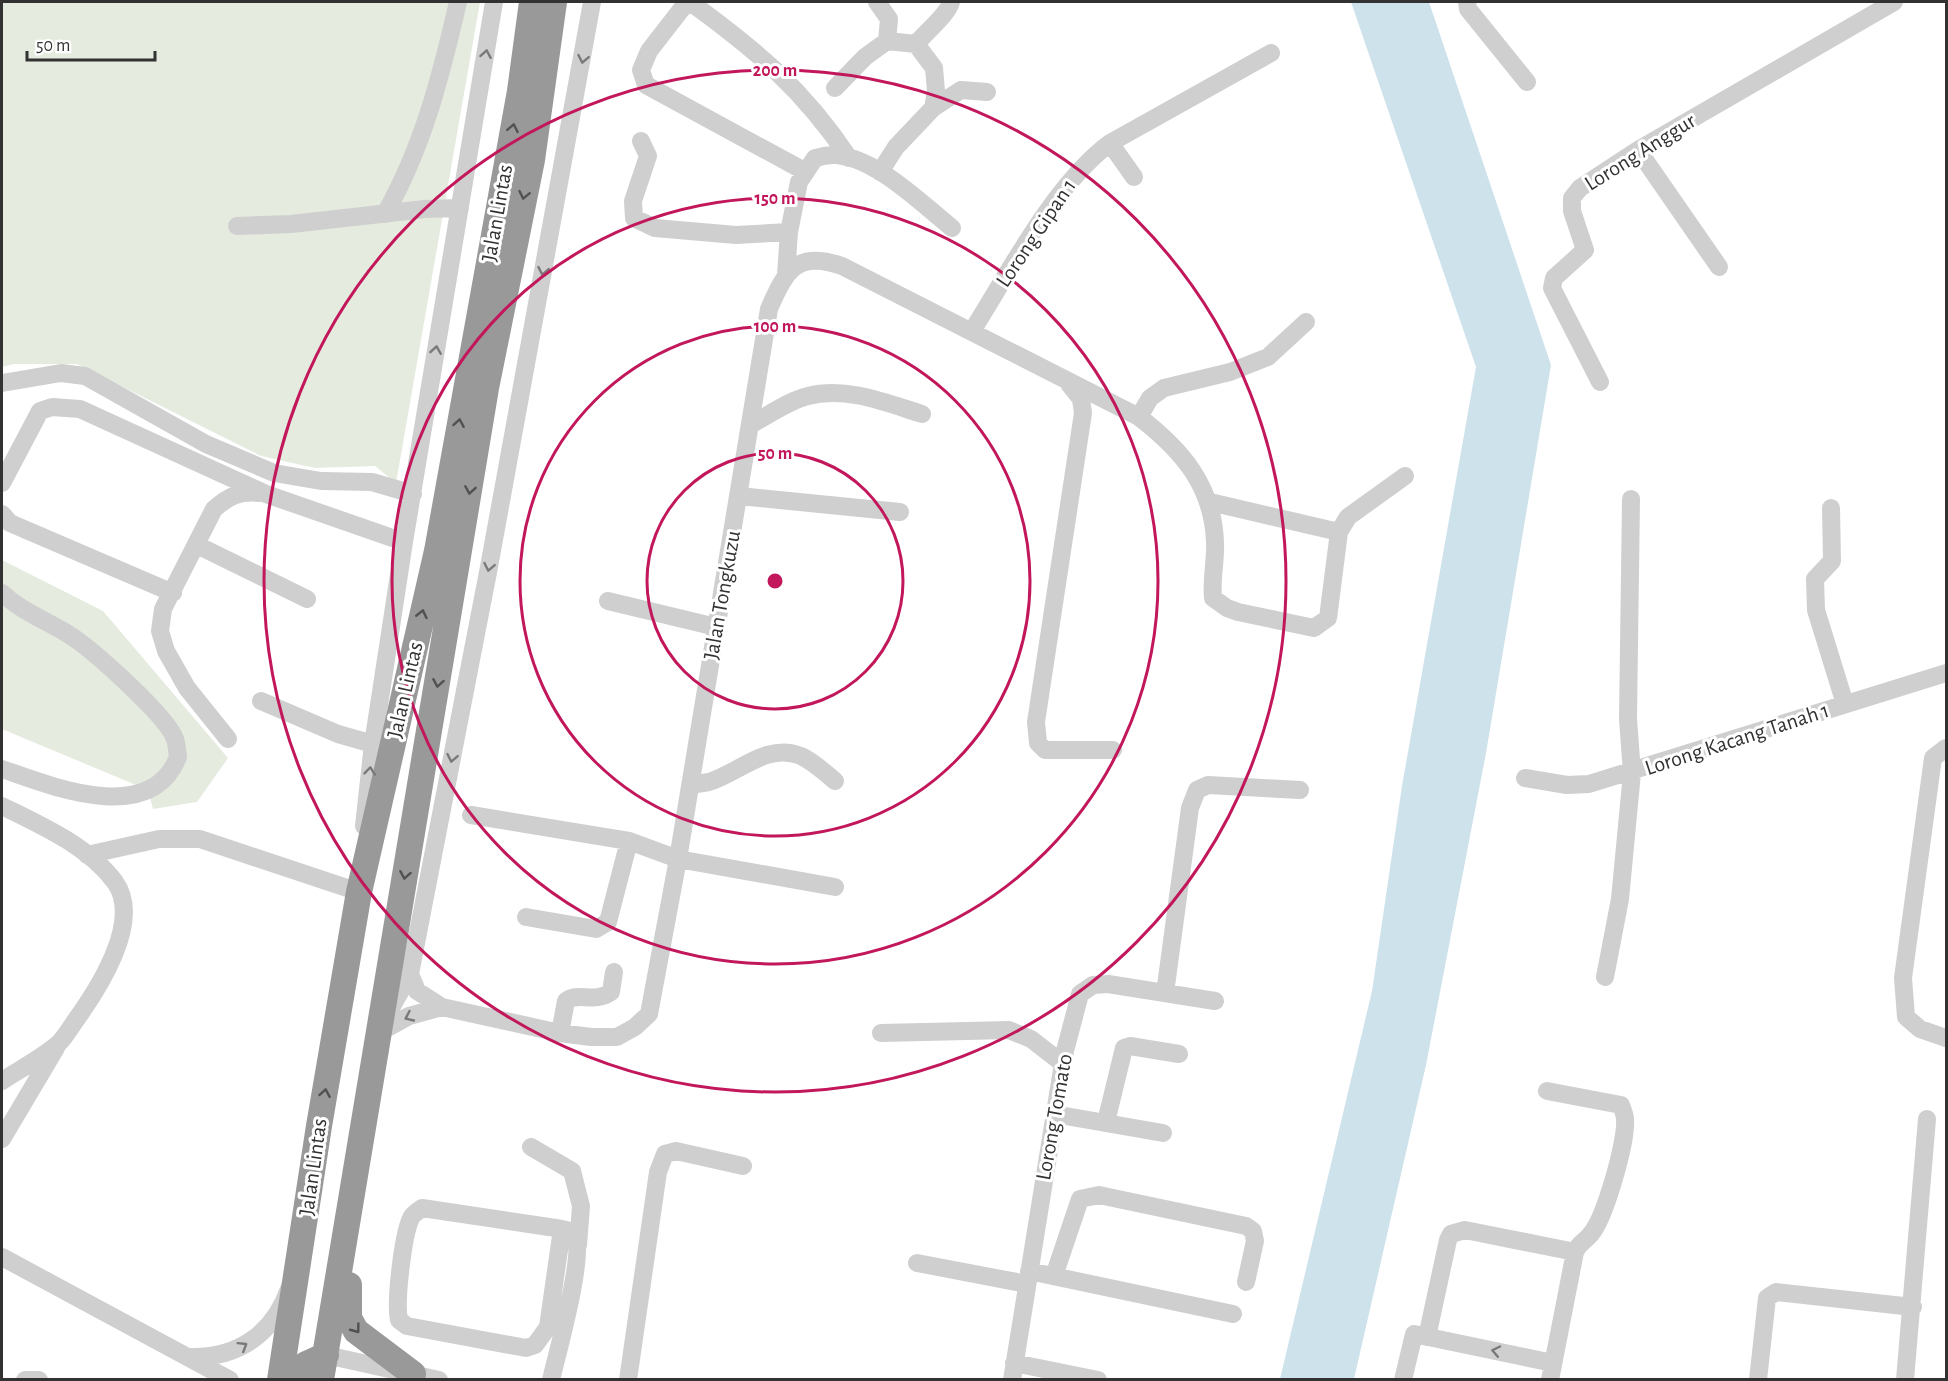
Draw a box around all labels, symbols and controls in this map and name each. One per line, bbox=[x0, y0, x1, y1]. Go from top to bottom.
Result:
scale bar bbox=[27, 24, 154, 62]
text: 50 m bbox=[36, 37, 70, 55]
one-way arrow bbox=[479, 49, 491, 59]
one-way arrow bbox=[577, 54, 590, 64]
text: 200 m bbox=[753, 62, 797, 80]
street label: Lorong Anggur bbox=[1581, 109, 1699, 195]
one-way arrow bbox=[506, 123, 519, 133]
street label: Jalan Lintas bbox=[478, 163, 516, 263]
street label: Lorong Gipan 1 bbox=[992, 175, 1080, 291]
one-way arrow bbox=[518, 190, 531, 200]
text: 150 m bbox=[755, 190, 795, 208]
one-way arrow bbox=[537, 266, 550, 276]
text: 100 m bbox=[754, 318, 796, 336]
one-way arrow bbox=[430, 345, 442, 355]
one-way arrow bbox=[452, 418, 465, 428]
text: 50 m bbox=[758, 445, 792, 463]
one-way arrow bbox=[464, 485, 477, 495]
street label: Jalan Tongkuzu bbox=[700, 529, 744, 661]
one-way arrow bbox=[483, 561, 496, 571]
centre of rings bbox=[765, 571, 785, 591]
one-way arrow bbox=[415, 610, 428, 620]
street label: Jalan Lintas bbox=[383, 640, 427, 740]
one-way arrow bbox=[432, 677, 445, 687]
street label: Lorong Kacang Tanah 1 bbox=[1642, 699, 1832, 779]
one-way arrow bbox=[446, 753, 459, 763]
one-way arrow bbox=[363, 766, 376, 775]
one-way arrow bbox=[399, 870, 412, 880]
one-way arrow bbox=[404, 1010, 415, 1022]
street label: Lorong Tomato bbox=[1032, 1052, 1076, 1182]
one-way arrow bbox=[318, 1089, 331, 1099]
street label: Jalan Lintas bbox=[295, 1117, 331, 1217]
one-way arrow bbox=[349, 1322, 360, 1333]
one-way arrow bbox=[236, 1342, 247, 1353]
one-way arrow bbox=[1491, 1345, 1501, 1358]

